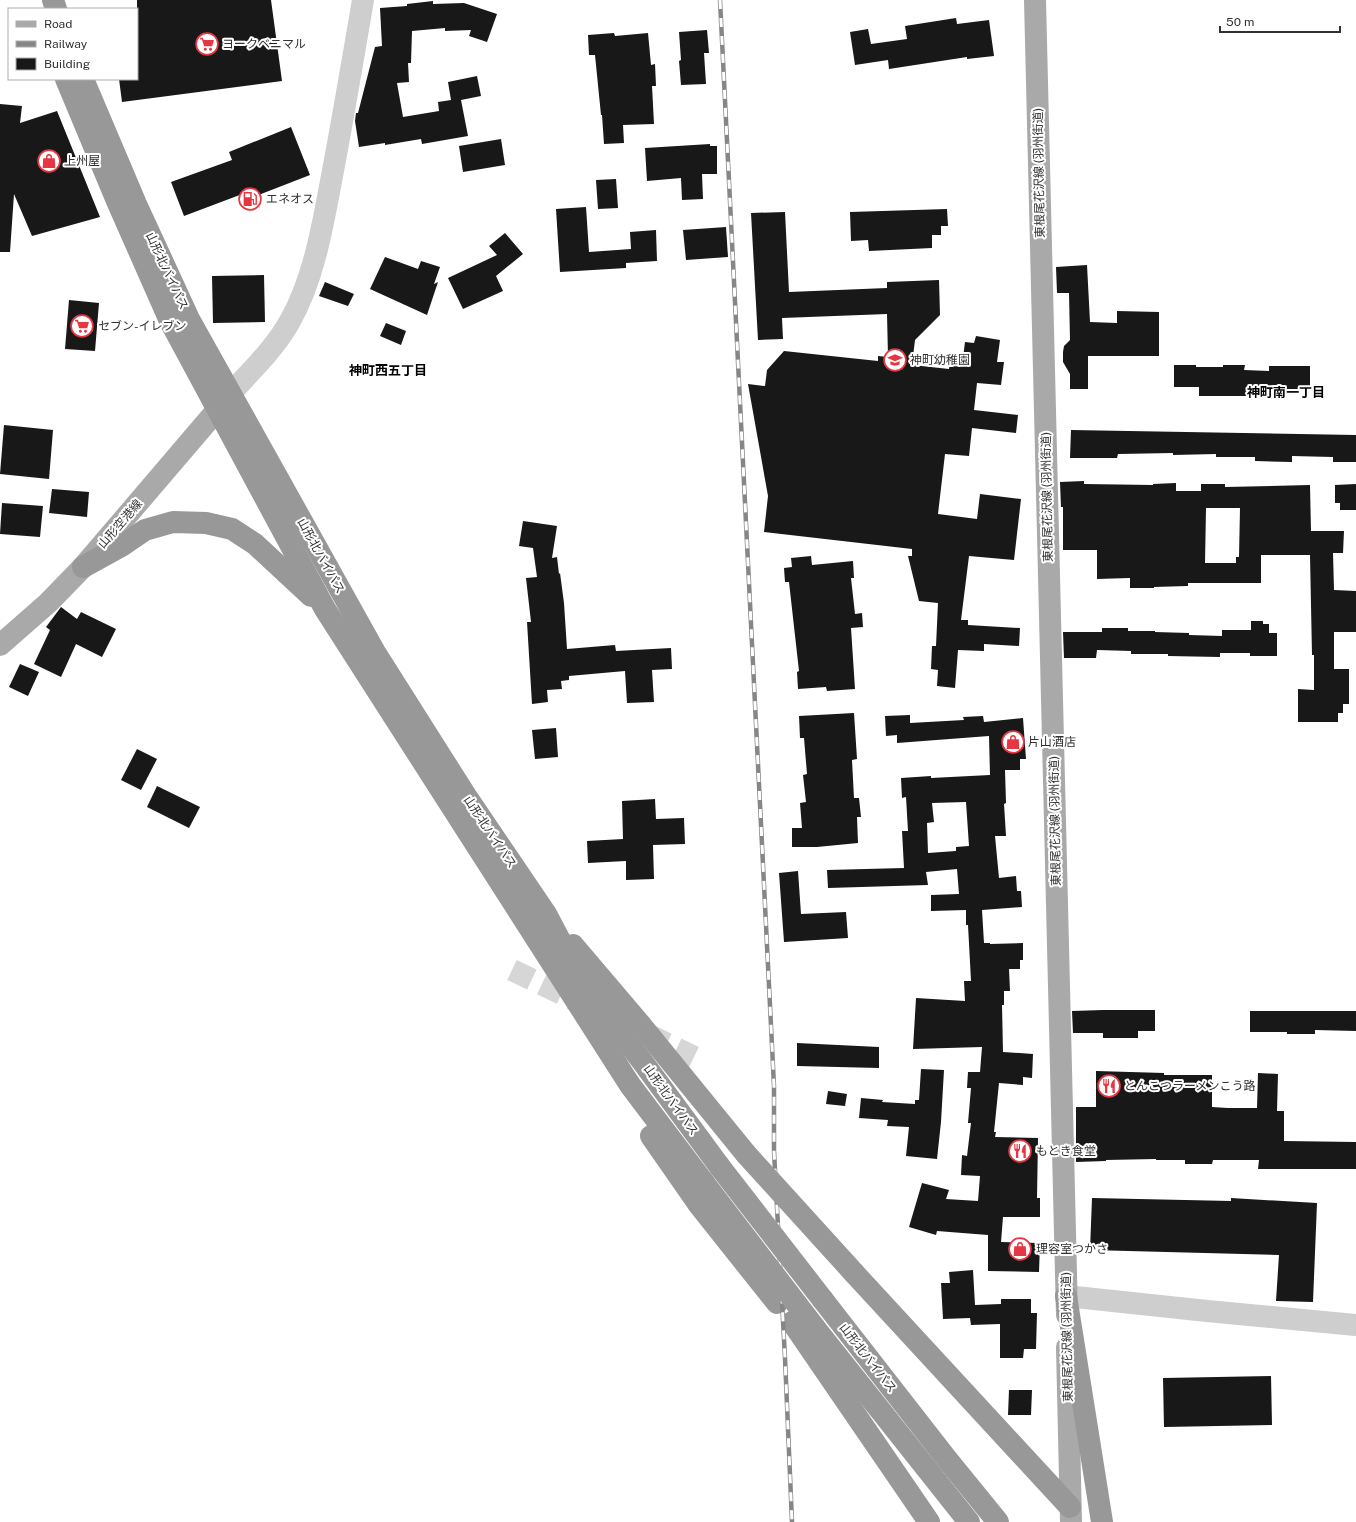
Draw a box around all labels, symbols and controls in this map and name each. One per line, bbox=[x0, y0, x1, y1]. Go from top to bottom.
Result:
legend bbox=[8, 8, 138, 80]
scale bar bbox=[1220, 8, 1340, 34]
text: 50 m bbox=[1226, 15, 1254, 29]
text: Road bbox=[44, 17, 72, 31]
supermarket icon: ヨークベニマル bbox=[194, 31, 220, 57]
text: Railway bbox=[44, 37, 88, 51]
place label: ヨークベニマル bbox=[222, 37, 306, 51]
text: Building bbox=[44, 57, 90, 71]
street label: 東根尾花沢線 (羽州街道) bbox=[1031, 108, 1047, 238]
shop icon: 上州屋 bbox=[36, 148, 62, 174]
place label: 上州屋 bbox=[64, 154, 100, 168]
fuel station icon: エネオス bbox=[237, 186, 263, 212]
place label: エネオス bbox=[266, 192, 314, 206]
street label: 山形北バイパス bbox=[143, 230, 191, 312]
supermarket icon: セブン-イレブン bbox=[69, 313, 95, 339]
place label: セブン-イレブン bbox=[98, 319, 187, 333]
school or university icon: 神町幼稚園 bbox=[882, 347, 908, 373]
place label: 神町幼稚園 bbox=[910, 353, 970, 367]
district label: 神町西五丁目 bbox=[349, 363, 427, 378]
district label: 神町南一丁目 bbox=[1247, 385, 1325, 400]
street label: 東根尾花沢線 (羽州街道) bbox=[1039, 432, 1055, 562]
street label: 山形空港線 bbox=[95, 497, 145, 551]
street label: 山形北バイパス bbox=[295, 516, 347, 596]
shop icon: 片山酒店 bbox=[1000, 729, 1026, 755]
place label: 片山酒店 bbox=[1028, 735, 1076, 749]
street label: 東根尾花沢線 (羽州街道) bbox=[1047, 756, 1063, 886]
street label: 山形北バイパス bbox=[461, 793, 519, 871]
street label: 山形北バイパス bbox=[641, 1062, 701, 1138]
restaurant icon: とんこつラーメンこう路 bbox=[1096, 1073, 1122, 1099]
place label: とんこつラーメンこう路 bbox=[1124, 1079, 1256, 1093]
restaurant icon: もとき食堂 bbox=[1007, 1138, 1033, 1164]
place label: もとき食堂 bbox=[1036, 1144, 1096, 1158]
shop icon: 理容室つかさ bbox=[1007, 1236, 1033, 1262]
place label: 理容室つかさ bbox=[1036, 1242, 1108, 1256]
street label: 東根尾花沢線 (羽州街道) bbox=[1059, 1272, 1075, 1402]
street label: 山形北バイパス bbox=[837, 1321, 899, 1395]

